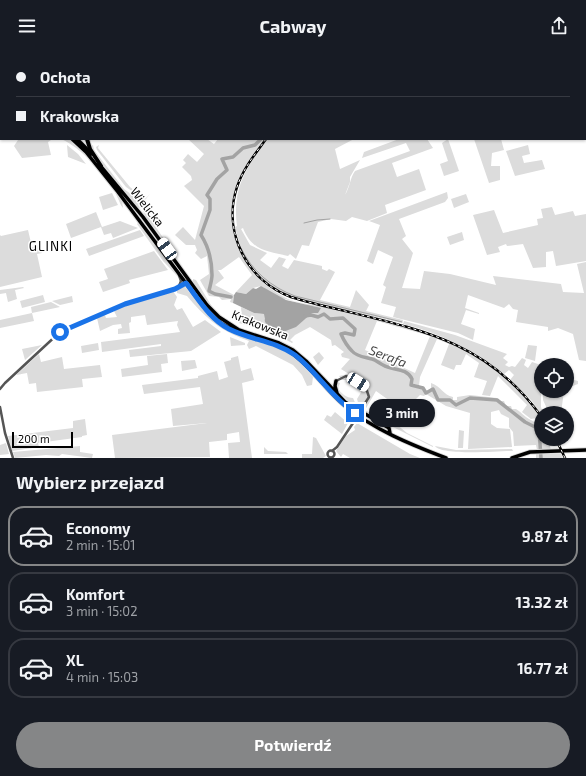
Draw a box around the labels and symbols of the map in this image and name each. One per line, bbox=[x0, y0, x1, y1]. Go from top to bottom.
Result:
street label: Wielicka bbox=[128, 184, 167, 229]
car bbox=[155, 236, 179, 262]
district label: GLINKI bbox=[29, 238, 73, 254]
street label: Krakowska bbox=[230, 306, 291, 342]
route start bbox=[51, 323, 69, 341]
water label: Serafa bbox=[367, 342, 409, 370]
car bbox=[345, 371, 371, 393]
callout: 3 min bbox=[369, 399, 435, 427]
route end bbox=[346, 404, 364, 422]
scale bar bbox=[12, 430, 73, 449]

